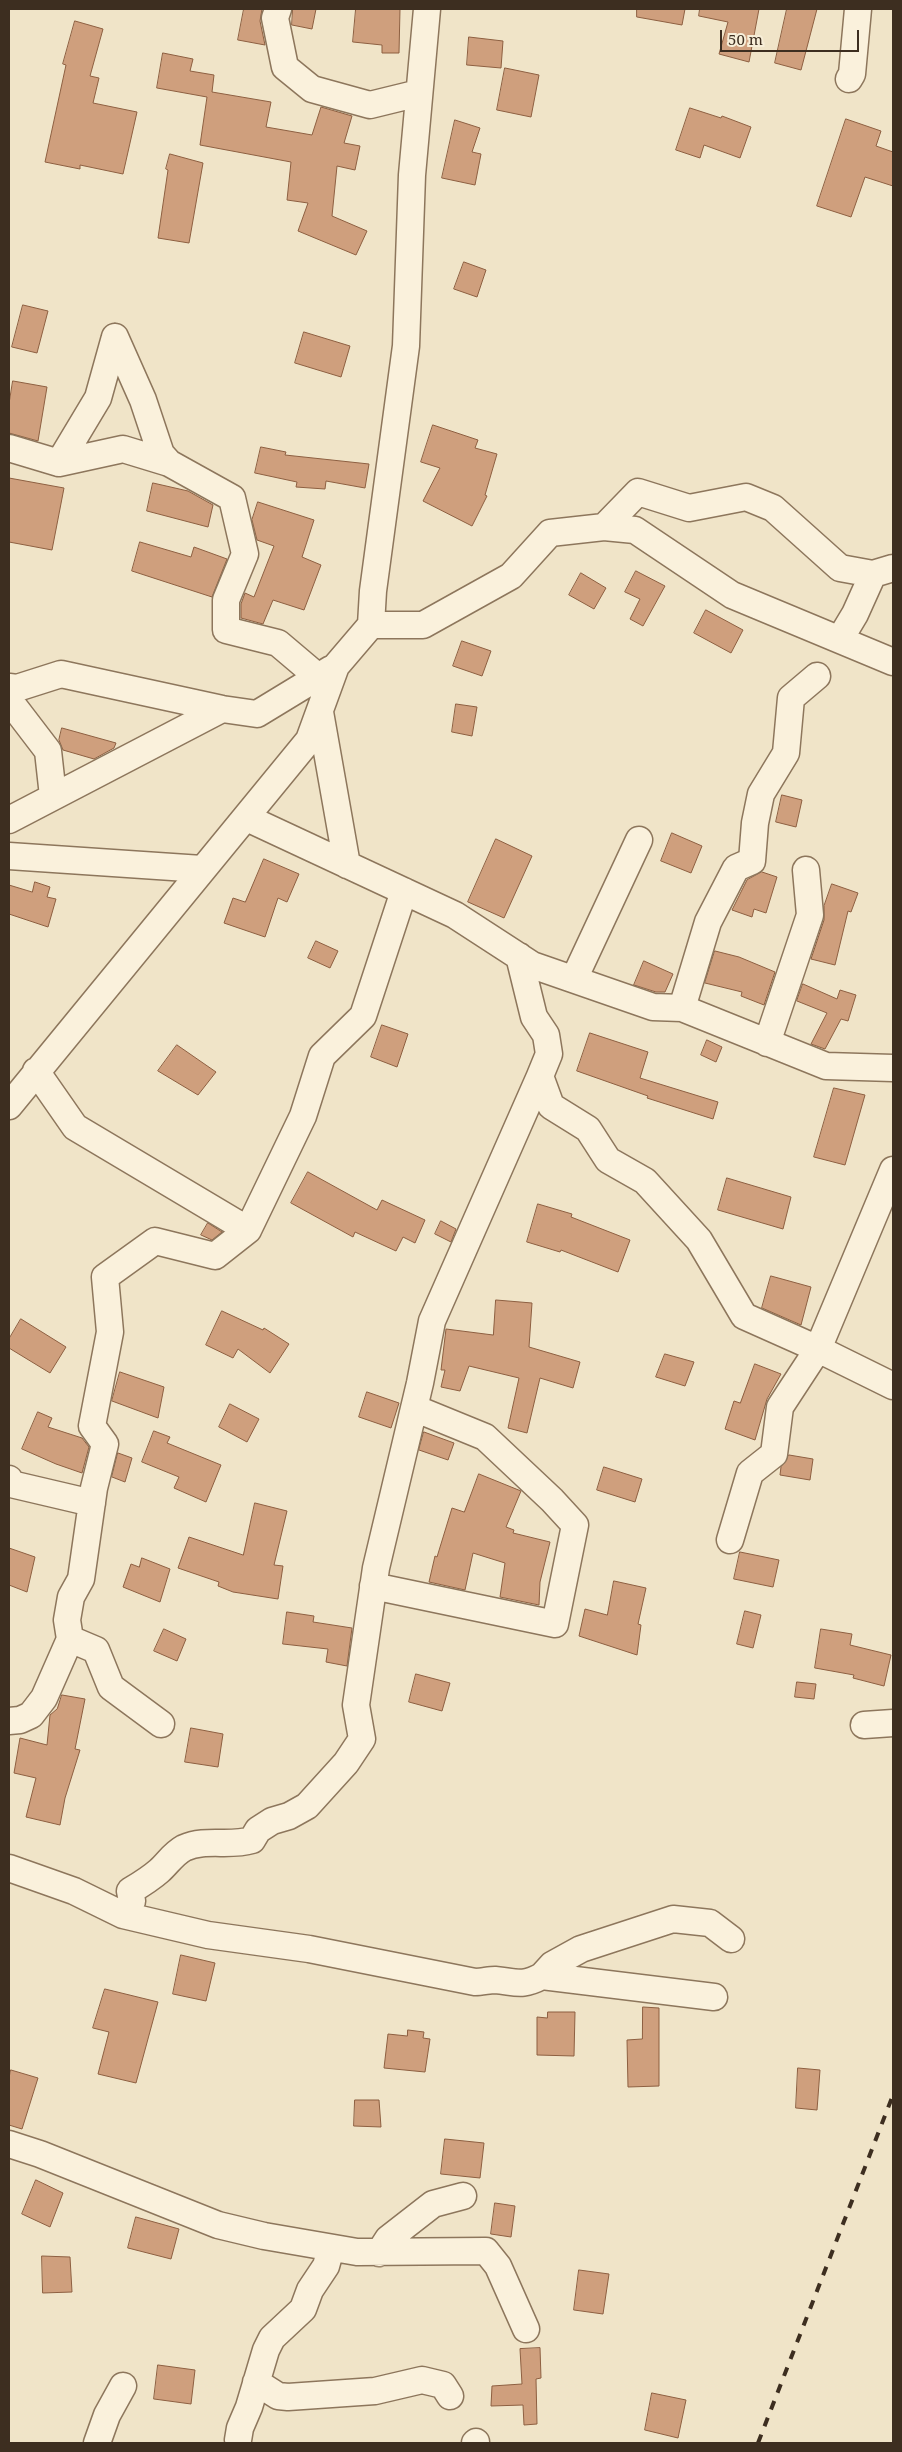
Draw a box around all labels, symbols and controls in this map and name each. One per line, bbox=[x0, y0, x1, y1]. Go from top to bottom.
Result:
scale bar bbox=[722, 20, 861, 52]
text: 50 m bbox=[728, 29, 763, 49]

